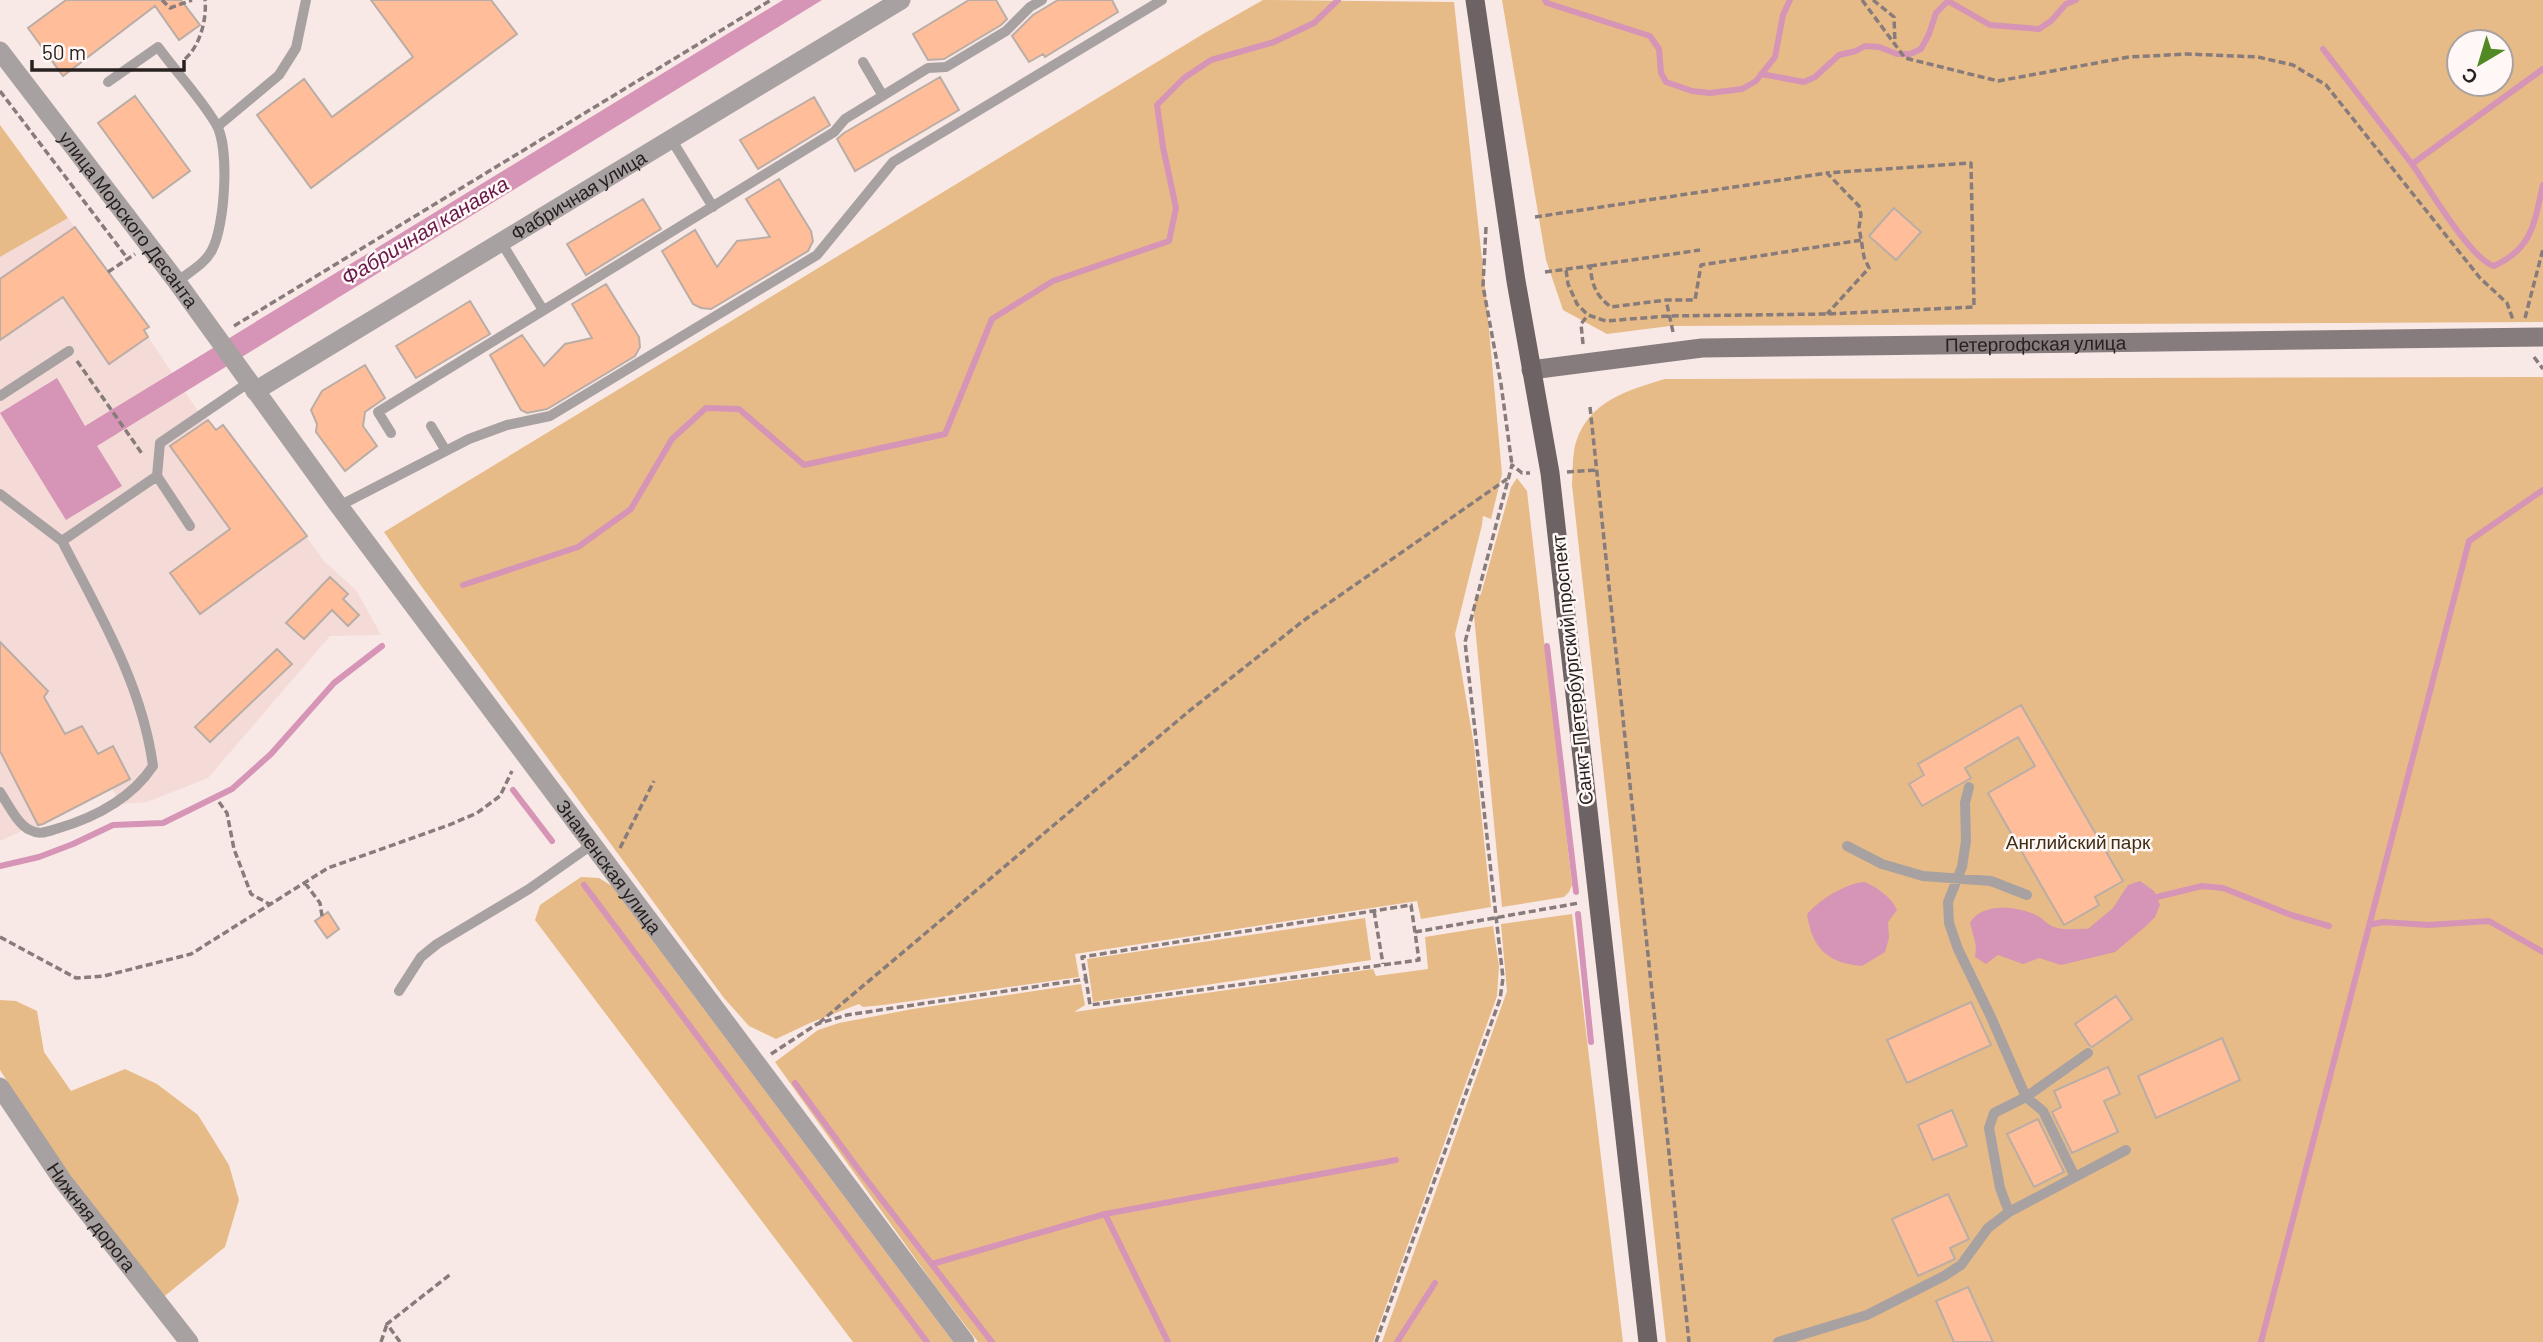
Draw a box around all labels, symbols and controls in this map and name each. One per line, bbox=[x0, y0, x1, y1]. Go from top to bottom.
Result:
scale bar bbox=[32, 28, 184, 72]
north arrow bbox=[2445, 28, 2515, 98]
text: 50 m bbox=[42, 39, 86, 64]
text: С bbox=[2457, 63, 2482, 90]
street label: улица Морского Десанта bbox=[55, 126, 204, 312]
street label: Фабричная улица bbox=[506, 145, 651, 245]
water label: Фабричная канавка bbox=[336, 170, 512, 289]
street label: Петергофская улица bbox=[1945, 330, 2127, 356]
street label: Санкт-Петербургский проспект bbox=[1546, 534, 1597, 806]
street label: Знаменская улица bbox=[552, 795, 667, 938]
park label: Английский парк bbox=[2006, 830, 2151, 853]
street label: Нижняя дорога bbox=[43, 1158, 142, 1276]

